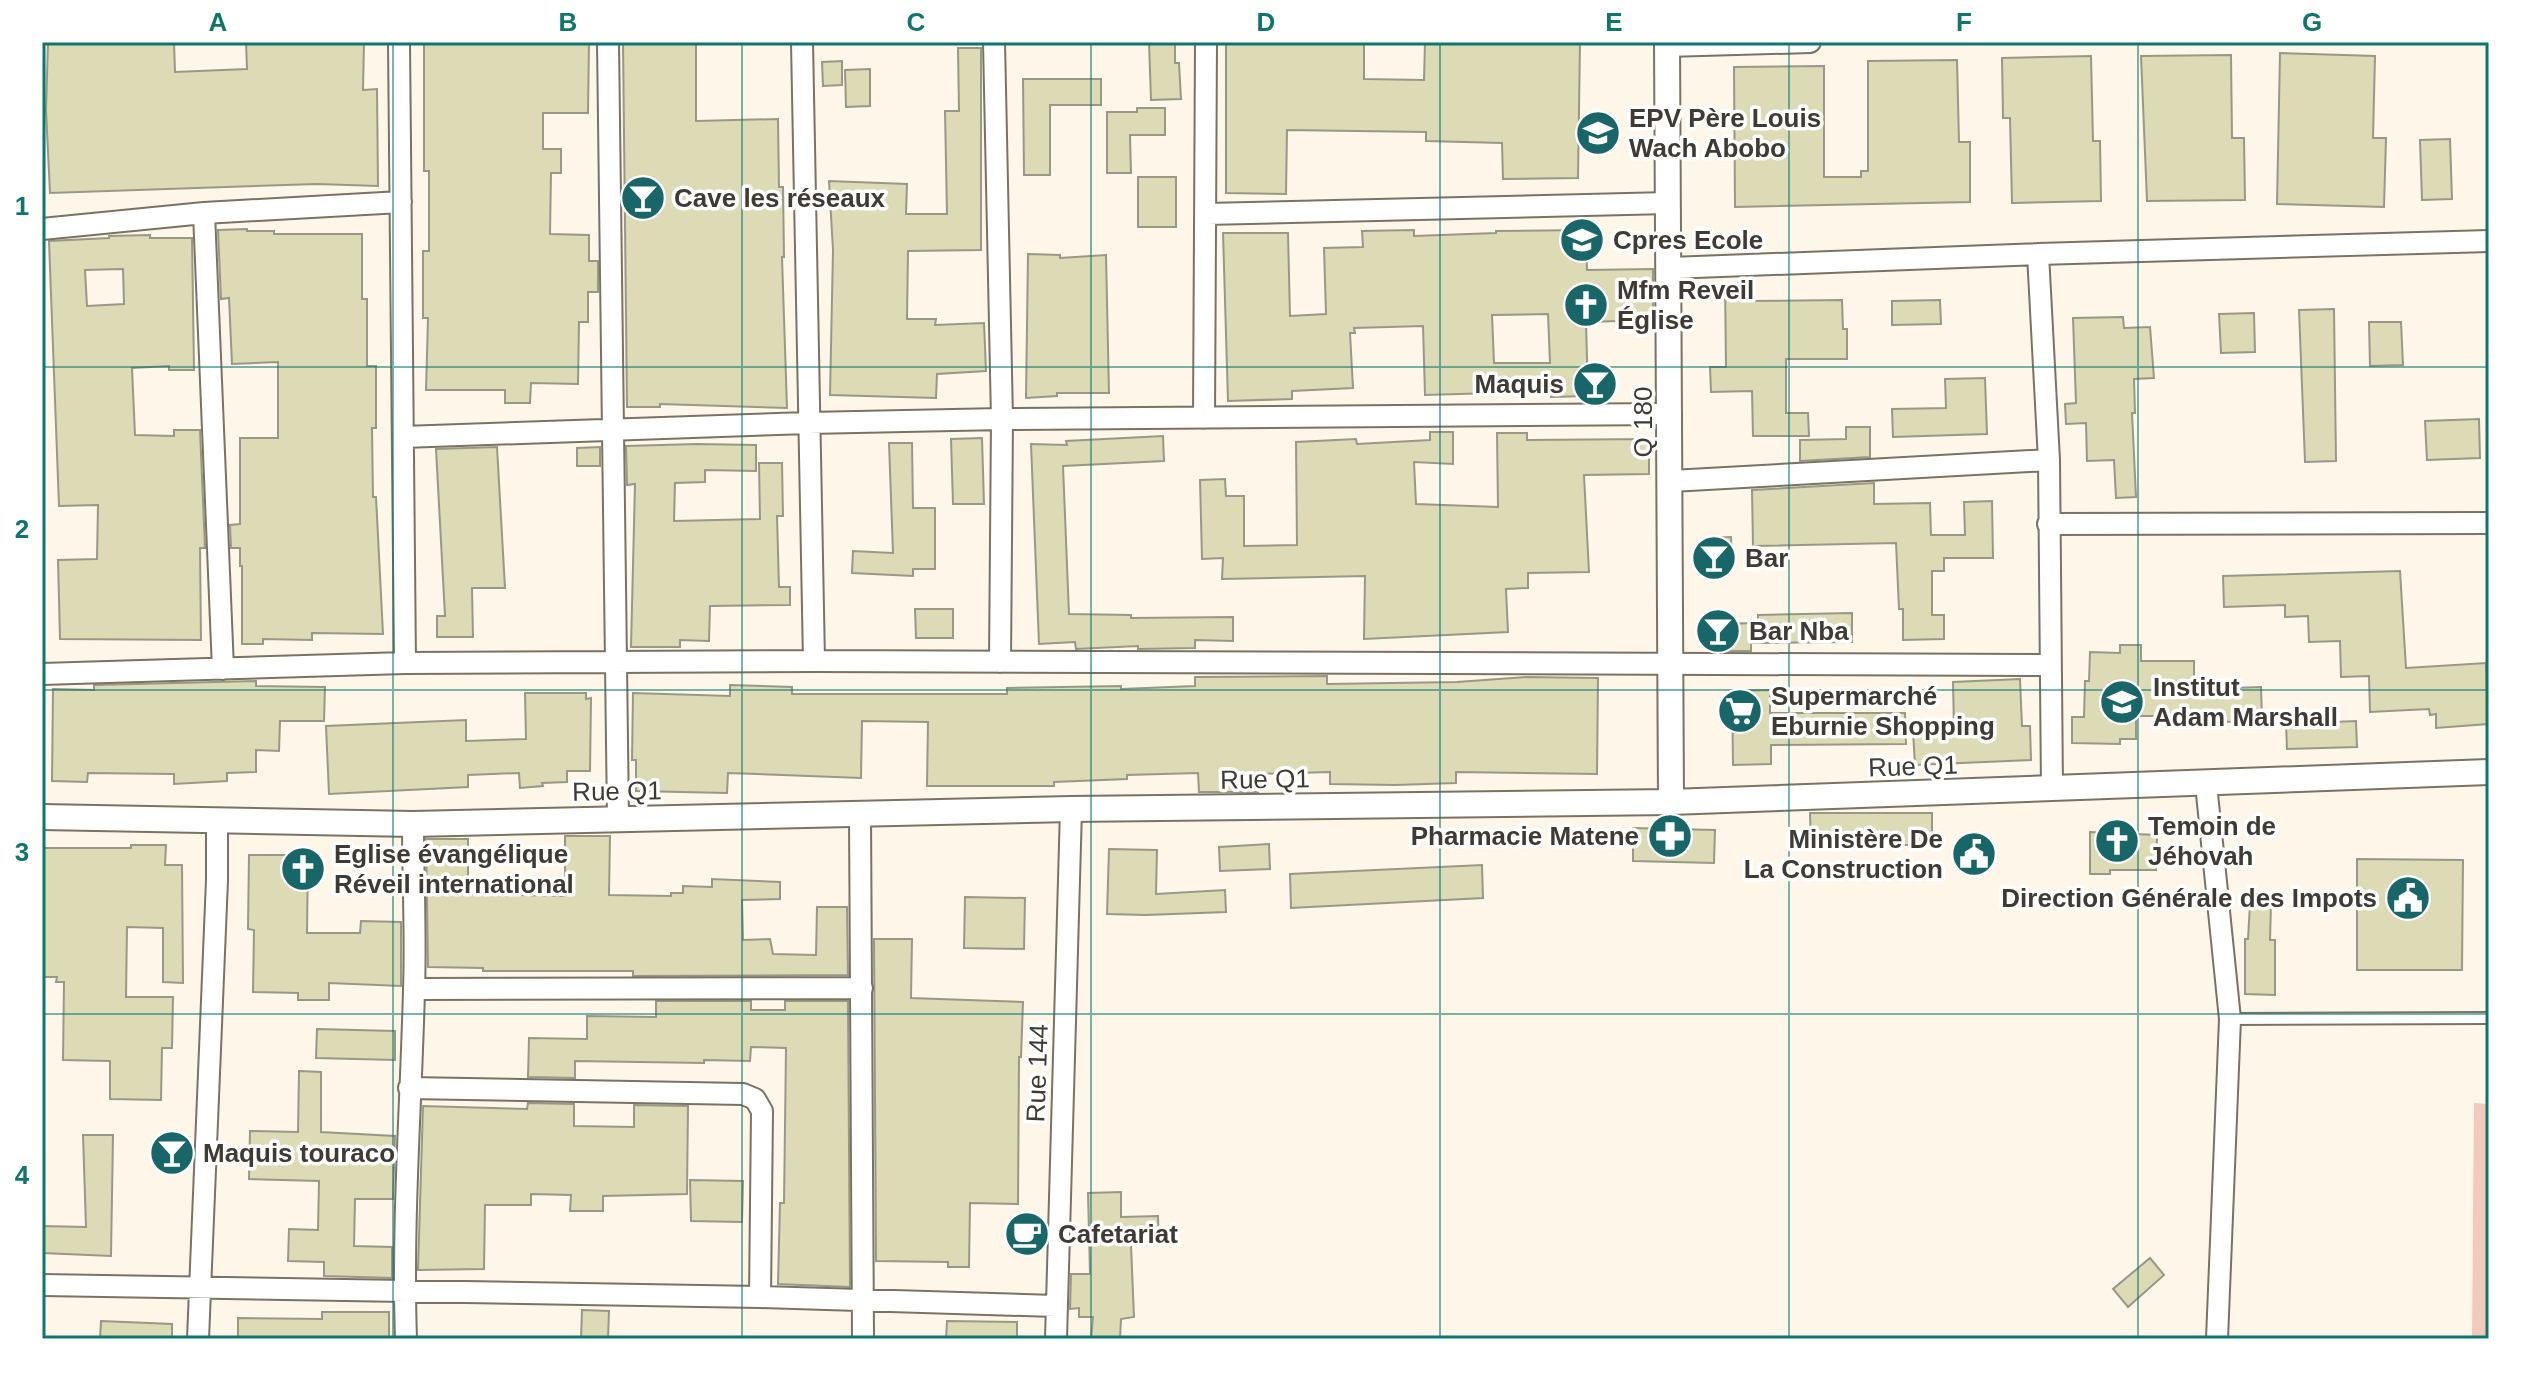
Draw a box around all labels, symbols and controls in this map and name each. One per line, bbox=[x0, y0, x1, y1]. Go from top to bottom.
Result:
text: A bbox=[209, 7, 228, 37]
text: B bbox=[559, 7, 577, 37]
text: C bbox=[907, 7, 926, 37]
text: D bbox=[1257, 7, 1275, 37]
text: E bbox=[1605, 7, 1623, 37]
text: F bbox=[1956, 7, 1972, 37]
text: G bbox=[2302, 7, 2322, 37]
place label: EPV Père Louis Wach Abobo bbox=[1629, 103, 1821, 163]
school or university icon: EPV Père Louis Wach Abobo bbox=[1574, 109, 1622, 157]
bar icon: Cave les réseaux bbox=[619, 174, 667, 222]
place label: Cave les réseaux bbox=[674, 183, 886, 213]
text: 1 bbox=[15, 191, 29, 221]
school or university icon: Cpres Ecole bbox=[1558, 216, 1606, 264]
place label: Cpres Ecole bbox=[1613, 225, 1763, 255]
place label: Mfm Reveil Église bbox=[1617, 275, 1754, 335]
church icon: Mfm Reveil Église bbox=[1562, 281, 1610, 329]
bar icon: Maquis bbox=[1571, 360, 1619, 408]
place label: Maquis bbox=[1474, 369, 1564, 399]
street label: Q 180 bbox=[1628, 387, 1658, 457]
text: 2 bbox=[15, 514, 29, 544]
bar icon: Bar bbox=[1690, 534, 1738, 582]
place label: Bar bbox=[1745, 543, 1788, 573]
bar icon: Bar Nba bbox=[1694, 607, 1742, 655]
place label: Bar Nba bbox=[1749, 616, 1849, 646]
place label: Institut Adam Marshall bbox=[2153, 672, 2338, 732]
school or university icon: Institut Adam Marshall bbox=[2098, 678, 2146, 726]
place label: Supermarché Eburnie Shopping bbox=[1771, 681, 1995, 741]
supermarket icon: Supermarché Eburnie Shopping bbox=[1716, 687, 1764, 735]
street label: Rue Q1 bbox=[1868, 749, 1958, 783]
street label: Rue Q1 bbox=[1220, 763, 1310, 795]
street label: Rue Q1 bbox=[572, 775, 662, 807]
place label: Temoin de Jéhovah bbox=[2148, 811, 2276, 871]
pharmacy icon: Pharmacie Matene bbox=[1646, 812, 1694, 860]
church icon: Temoin de Jéhovah bbox=[2093, 817, 2141, 865]
place label: Pharmacie Matene bbox=[1411, 821, 1639, 851]
place label: Ministère De La Construction bbox=[1744, 824, 1943, 884]
public building icon: Ministère De La Construction bbox=[1950, 830, 1998, 878]
text: 3 bbox=[15, 837, 29, 867]
place label: Eglise évangélique Réveil international bbox=[334, 839, 574, 899]
church icon: Eglise évangélique Réveil international bbox=[279, 845, 327, 893]
public building icon: Direction Générale des Impots bbox=[2384, 874, 2432, 922]
place label: Direction Générale des Impots bbox=[2001, 883, 2377, 913]
street label: Rue 144 bbox=[1020, 1023, 1054, 1123]
bar icon: Maquis touraco bbox=[148, 1129, 196, 1177]
place label: Maquis touraco bbox=[203, 1138, 395, 1168]
text: 4 bbox=[15, 1160, 30, 1190]
cafe icon: Cafetariat bbox=[1003, 1210, 1051, 1258]
place label: Cafetariat bbox=[1058, 1219, 1178, 1249]

